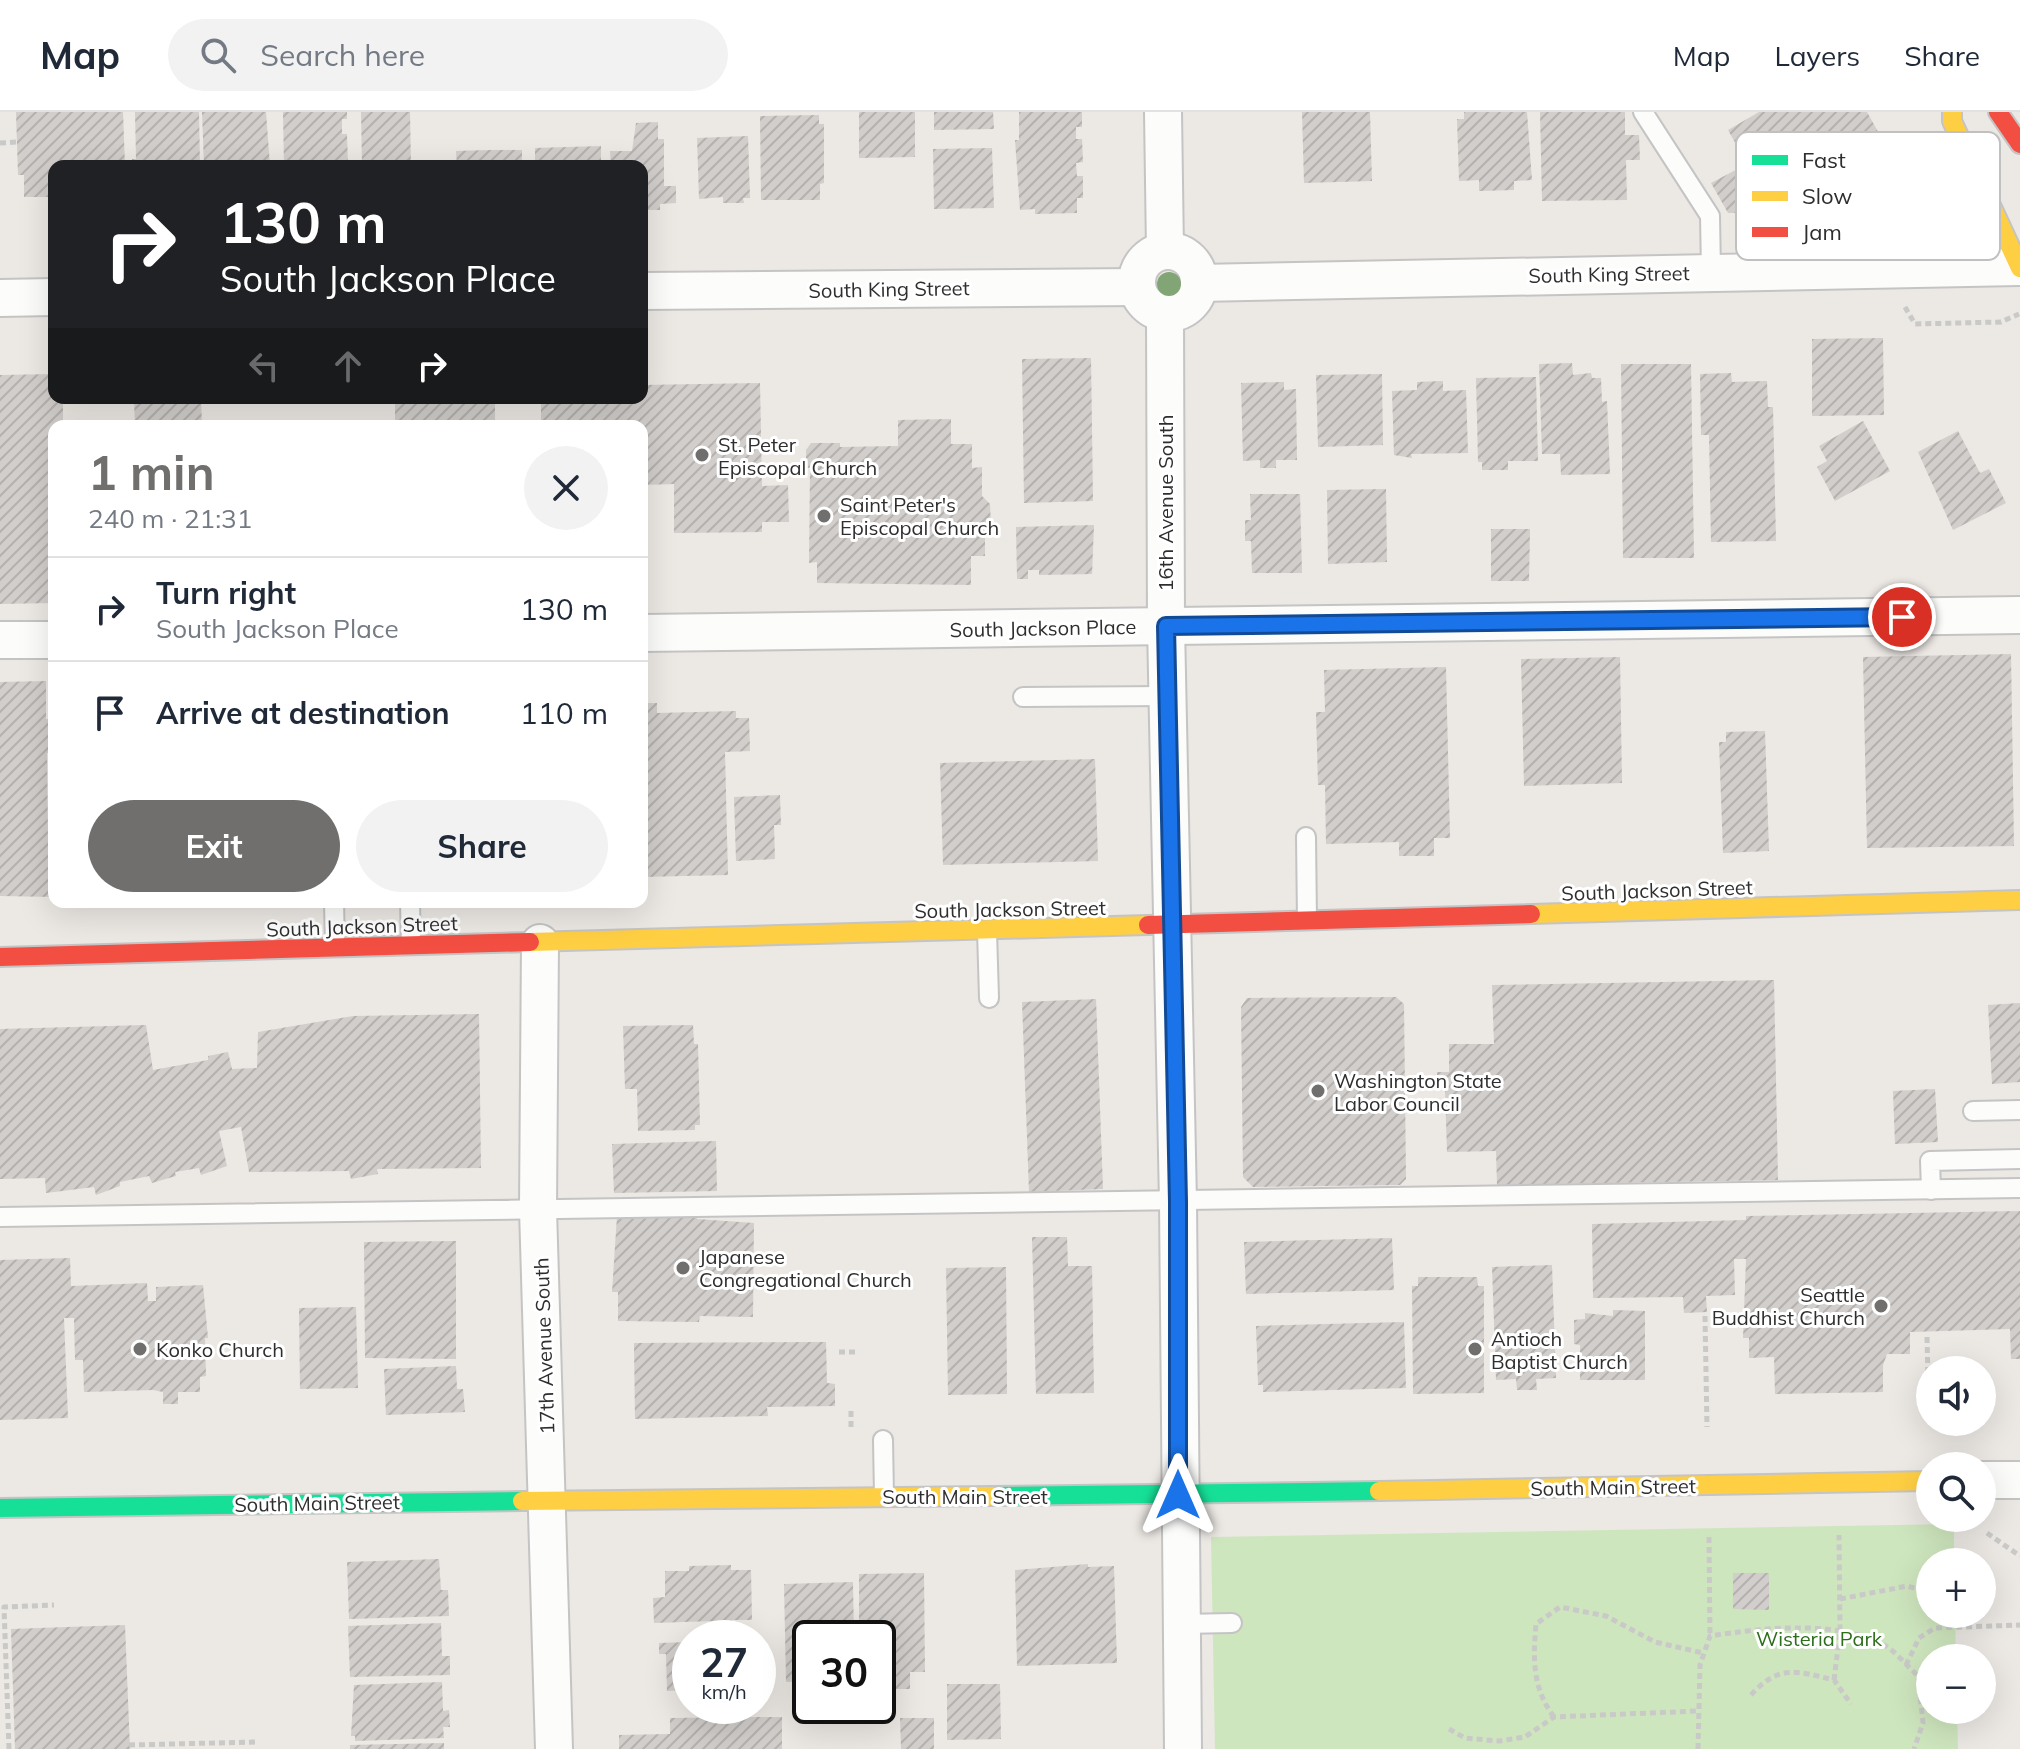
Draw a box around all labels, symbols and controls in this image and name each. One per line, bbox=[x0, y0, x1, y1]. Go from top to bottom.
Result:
search box bbox=[168, 19, 728, 91]
text: Map bbox=[40, 31, 120, 79]
icon: search bbox=[196, 33, 240, 77]
text: Search here bbox=[260, 36, 425, 74]
text: Map bbox=[1673, 38, 1730, 73]
text: Layers bbox=[1774, 38, 1860, 73]
text: Share bbox=[1904, 38, 1980, 73]
legend bbox=[1736, 132, 2000, 260]
text: Fast bbox=[1802, 146, 1846, 174]
text: Slow bbox=[1802, 182, 1852, 210]
text: 130 m bbox=[220, 187, 387, 257]
icon: right bbox=[88, 192, 192, 296]
text: Jam bbox=[1802, 218, 1842, 246]
text: South Jackson Place bbox=[220, 256, 556, 301]
street label: South King Street bbox=[1528, 260, 1690, 288]
street label: South King Street bbox=[808, 275, 970, 303]
icon: left bbox=[242, 344, 286, 388]
icon: ahead bbox=[326, 344, 370, 388]
icon: right bbox=[410, 344, 454, 388]
street label: 16th Avenue South bbox=[1153, 415, 1178, 591]
place label: St. Peter Episcopal Church bbox=[718, 432, 877, 480]
text: 1 min bbox=[88, 442, 215, 502]
button: close bbox=[524, 446, 608, 530]
marker: St. Peter Episcopal Church bbox=[693, 446, 711, 464]
place label: Saint Peter's Episcopal Church bbox=[840, 492, 999, 540]
text: 240 m · 21:31 bbox=[88, 502, 252, 535]
marker: Saint Peter's Episcopal Church bbox=[815, 507, 833, 525]
text: Turn right bbox=[156, 574, 296, 612]
pin bbox=[1868, 583, 1936, 651]
icon: right bbox=[88, 587, 132, 631]
text: 130 m bbox=[520, 590, 608, 628]
icon: arrive bbox=[1880, 595, 1924, 639]
text: South Jackson Place bbox=[156, 612, 399, 645]
street label: South Jackson Place bbox=[949, 614, 1137, 642]
icon: arrive bbox=[88, 691, 132, 735]
text: Arrive at destination bbox=[156, 694, 450, 732]
text: 110 m bbox=[520, 694, 608, 732]
button: Exit bbox=[88, 800, 340, 892]
button: Share bbox=[356, 800, 608, 892]
street label: South Jackson Street bbox=[1561, 874, 1753, 906]
street label: South Jackson Street bbox=[914, 895, 1106, 923]
street label: South Jackson Street bbox=[266, 910, 458, 942]
place label: Washington State Labor Council bbox=[1334, 1068, 1502, 1116]
marker: Washington State Labor Council bbox=[1309, 1082, 1327, 1100]
place label: Japanese Congregational Church bbox=[699, 1244, 912, 1292]
street label: 17th Avenue South bbox=[528, 1257, 560, 1435]
marker: Japanese Congregational Church bbox=[674, 1259, 692, 1277]
place label: Seattle Buddhist Church bbox=[1712, 1282, 1865, 1330]
marker: Seattle Buddhist Church bbox=[1872, 1297, 1890, 1315]
place label: Antioch Baptist Church bbox=[1491, 1326, 1628, 1374]
place label: Konko Church bbox=[156, 1337, 284, 1362]
marker: Konko Church bbox=[131, 1340, 149, 1358]
marker: Antioch Baptist Church bbox=[1466, 1340, 1484, 1358]
map controls bbox=[1916, 1356, 1996, 1724]
button: sound bbox=[1916, 1356, 1996, 1436]
button: search bbox=[1916, 1452, 1996, 1532]
position arrow bbox=[1136, 1453, 1220, 1537]
street label: South Main Street bbox=[1530, 1473, 1696, 1501]
street label: South Main Street bbox=[882, 1484, 1048, 1509]
street label: South Main Street bbox=[234, 1489, 400, 1517]
button: + bbox=[1916, 1548, 1996, 1628]
speed limit sign: 30 bbox=[792, 1620, 896, 1724]
park label: Wisteria Park bbox=[1756, 1626, 1883, 1651]
text: 27 bbox=[700, 1637, 748, 1687]
button: − bbox=[1916, 1644, 1996, 1724]
text: km/h bbox=[701, 1679, 747, 1704]

